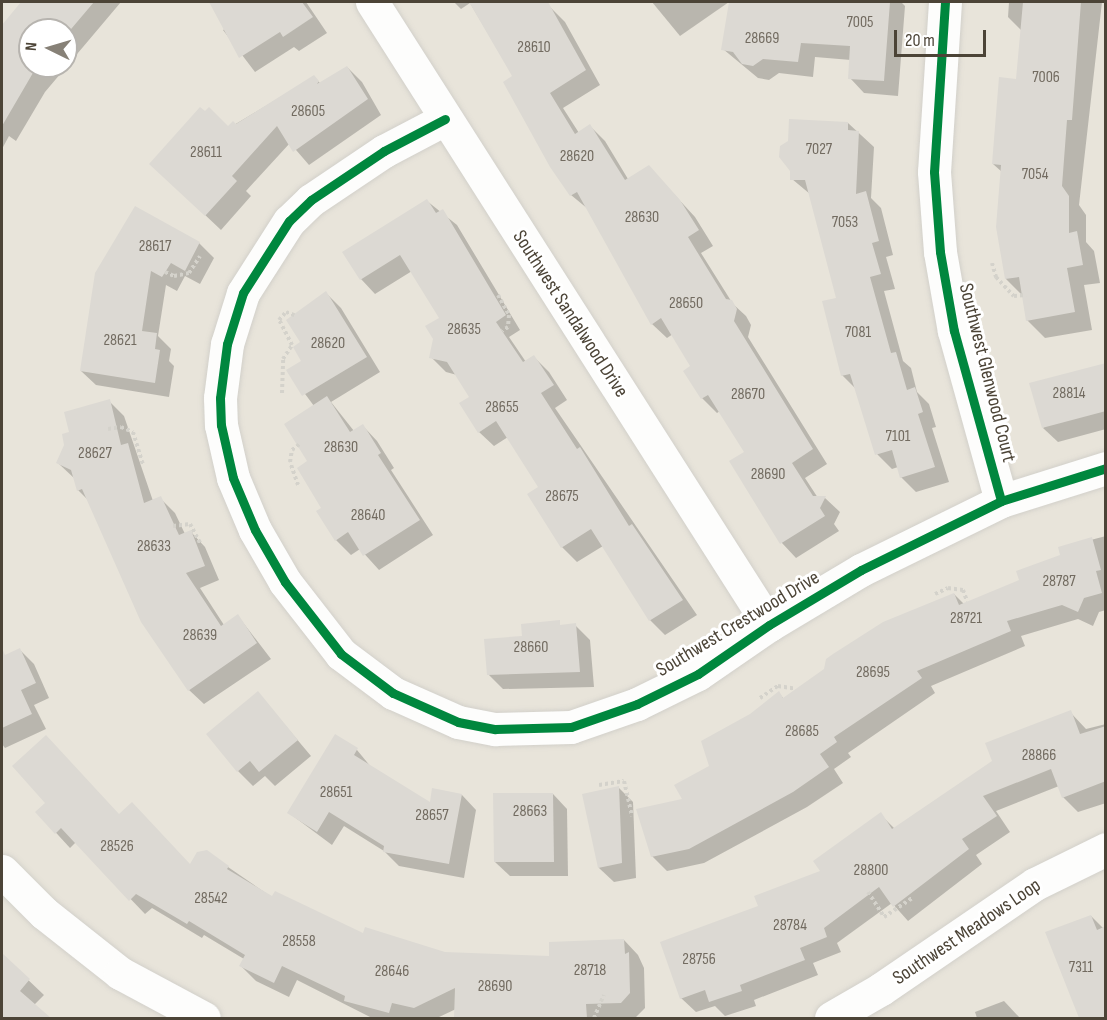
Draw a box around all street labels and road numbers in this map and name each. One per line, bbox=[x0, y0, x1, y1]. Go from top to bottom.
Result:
street label: Southwest Sandalwood Drive bbox=[507, 226, 633, 402]
street label: Southwest Glenwood Court bbox=[953, 281, 1021, 465]
street label: Southwest Crestwood Drive bbox=[652, 566, 824, 682]
street label: Southwest Meadows Loop bbox=[888, 874, 1046, 990]

